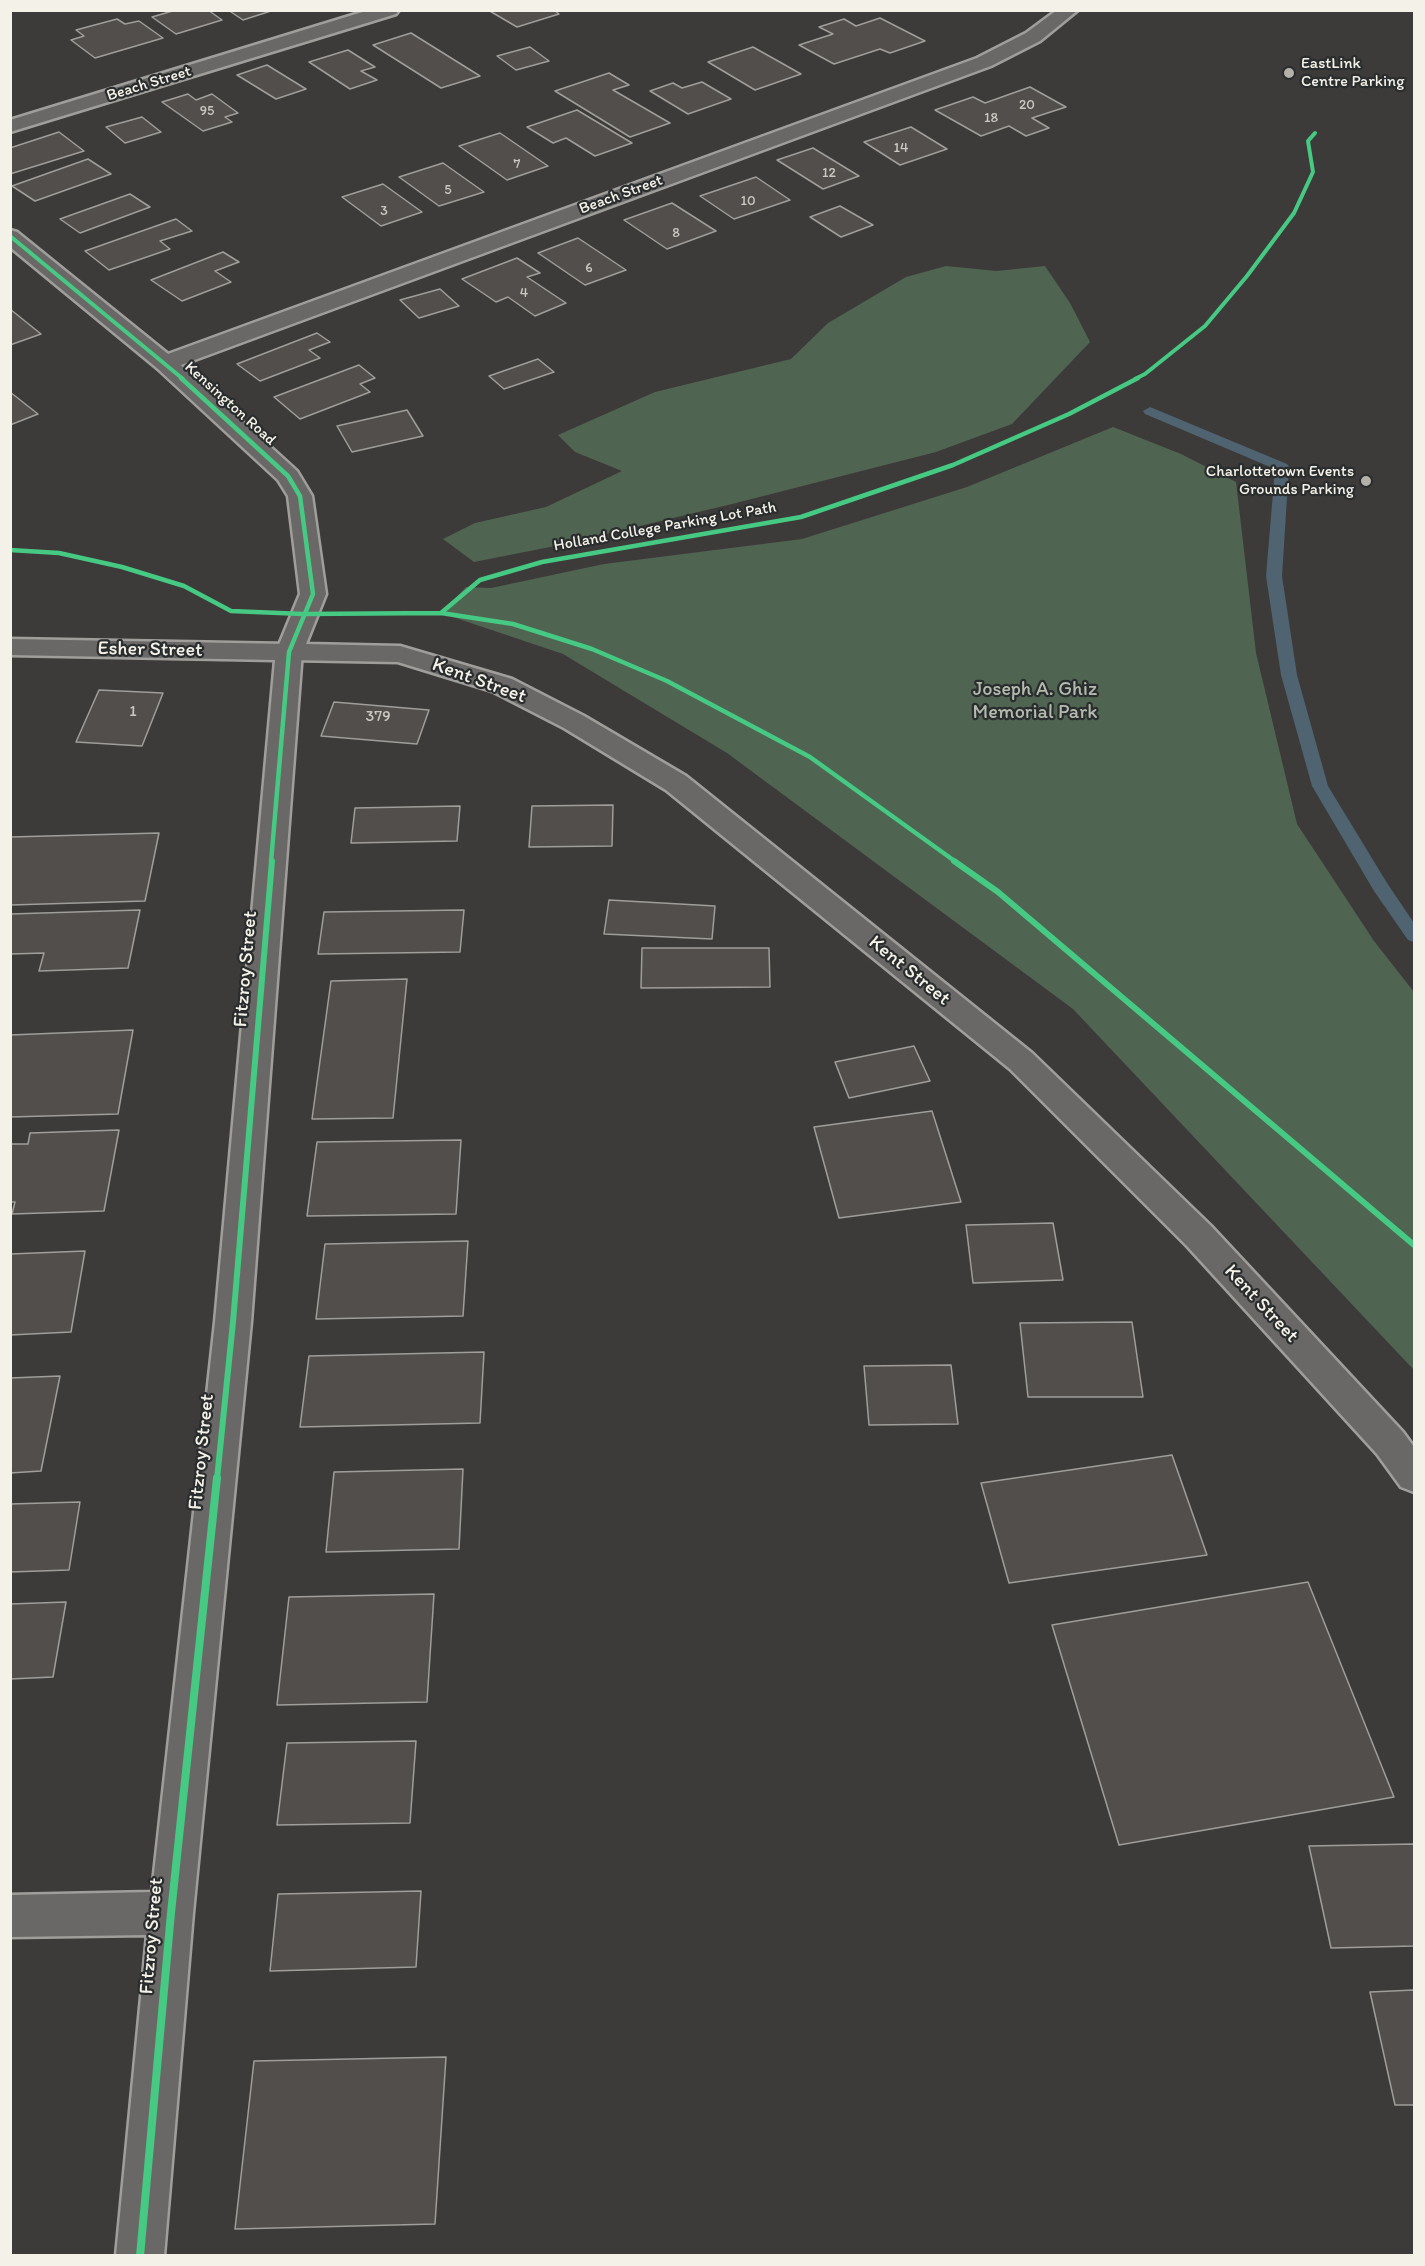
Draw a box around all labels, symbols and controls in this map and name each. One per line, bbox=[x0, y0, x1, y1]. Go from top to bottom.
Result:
place label: EastLink Centre Parking bbox=[1301, 54, 1404, 92]
street label: Beach Street bbox=[104, 62, 194, 106]
marker: EastLink Centre Parking bbox=[1282, 66, 1296, 80]
house number: 20 bbox=[1019, 97, 1035, 113]
house number: 95 bbox=[200, 103, 214, 119]
house number: 18 bbox=[984, 110, 998, 126]
house number: 14 bbox=[894, 140, 908, 156]
house number: 7 bbox=[514, 156, 520, 172]
house number: 12 bbox=[822, 165, 836, 181]
street label: Beach Street bbox=[577, 171, 665, 219]
house number: 5 bbox=[444, 182, 452, 198]
house number: 10 bbox=[740, 193, 756, 209]
house number: 3 bbox=[380, 203, 388, 219]
house number: 8 bbox=[672, 225, 680, 241]
house number: 6 bbox=[585, 260, 593, 276]
house number: 4 bbox=[520, 285, 528, 301]
street label: Kensington Road bbox=[180, 358, 280, 450]
place label: Charlottetown Events Grounds Parking bbox=[1206, 462, 1354, 500]
marker: Charlottetown Events Grounds Parking bbox=[1359, 474, 1373, 488]
street label: Holland College Parking Lot Path bbox=[552, 498, 778, 556]
street label: Esher Street bbox=[97, 637, 203, 663]
street label: Kent Street bbox=[429, 653, 529, 709]
park label: Joseph A. Ghiz Memorial Park bbox=[973, 678, 1097, 725]
house number: 1 bbox=[129, 702, 137, 722]
house number: 379 bbox=[365, 707, 391, 727]
street label: Fitzroy Street bbox=[229, 910, 263, 1028]
street label: Kent Street bbox=[863, 931, 955, 1011]
street label: Kent Street bbox=[1219, 1260, 1303, 1348]
street label: Fitzroy Street bbox=[184, 1393, 220, 1511]
street label: Fitzroy Street bbox=[135, 1877, 169, 1995]

